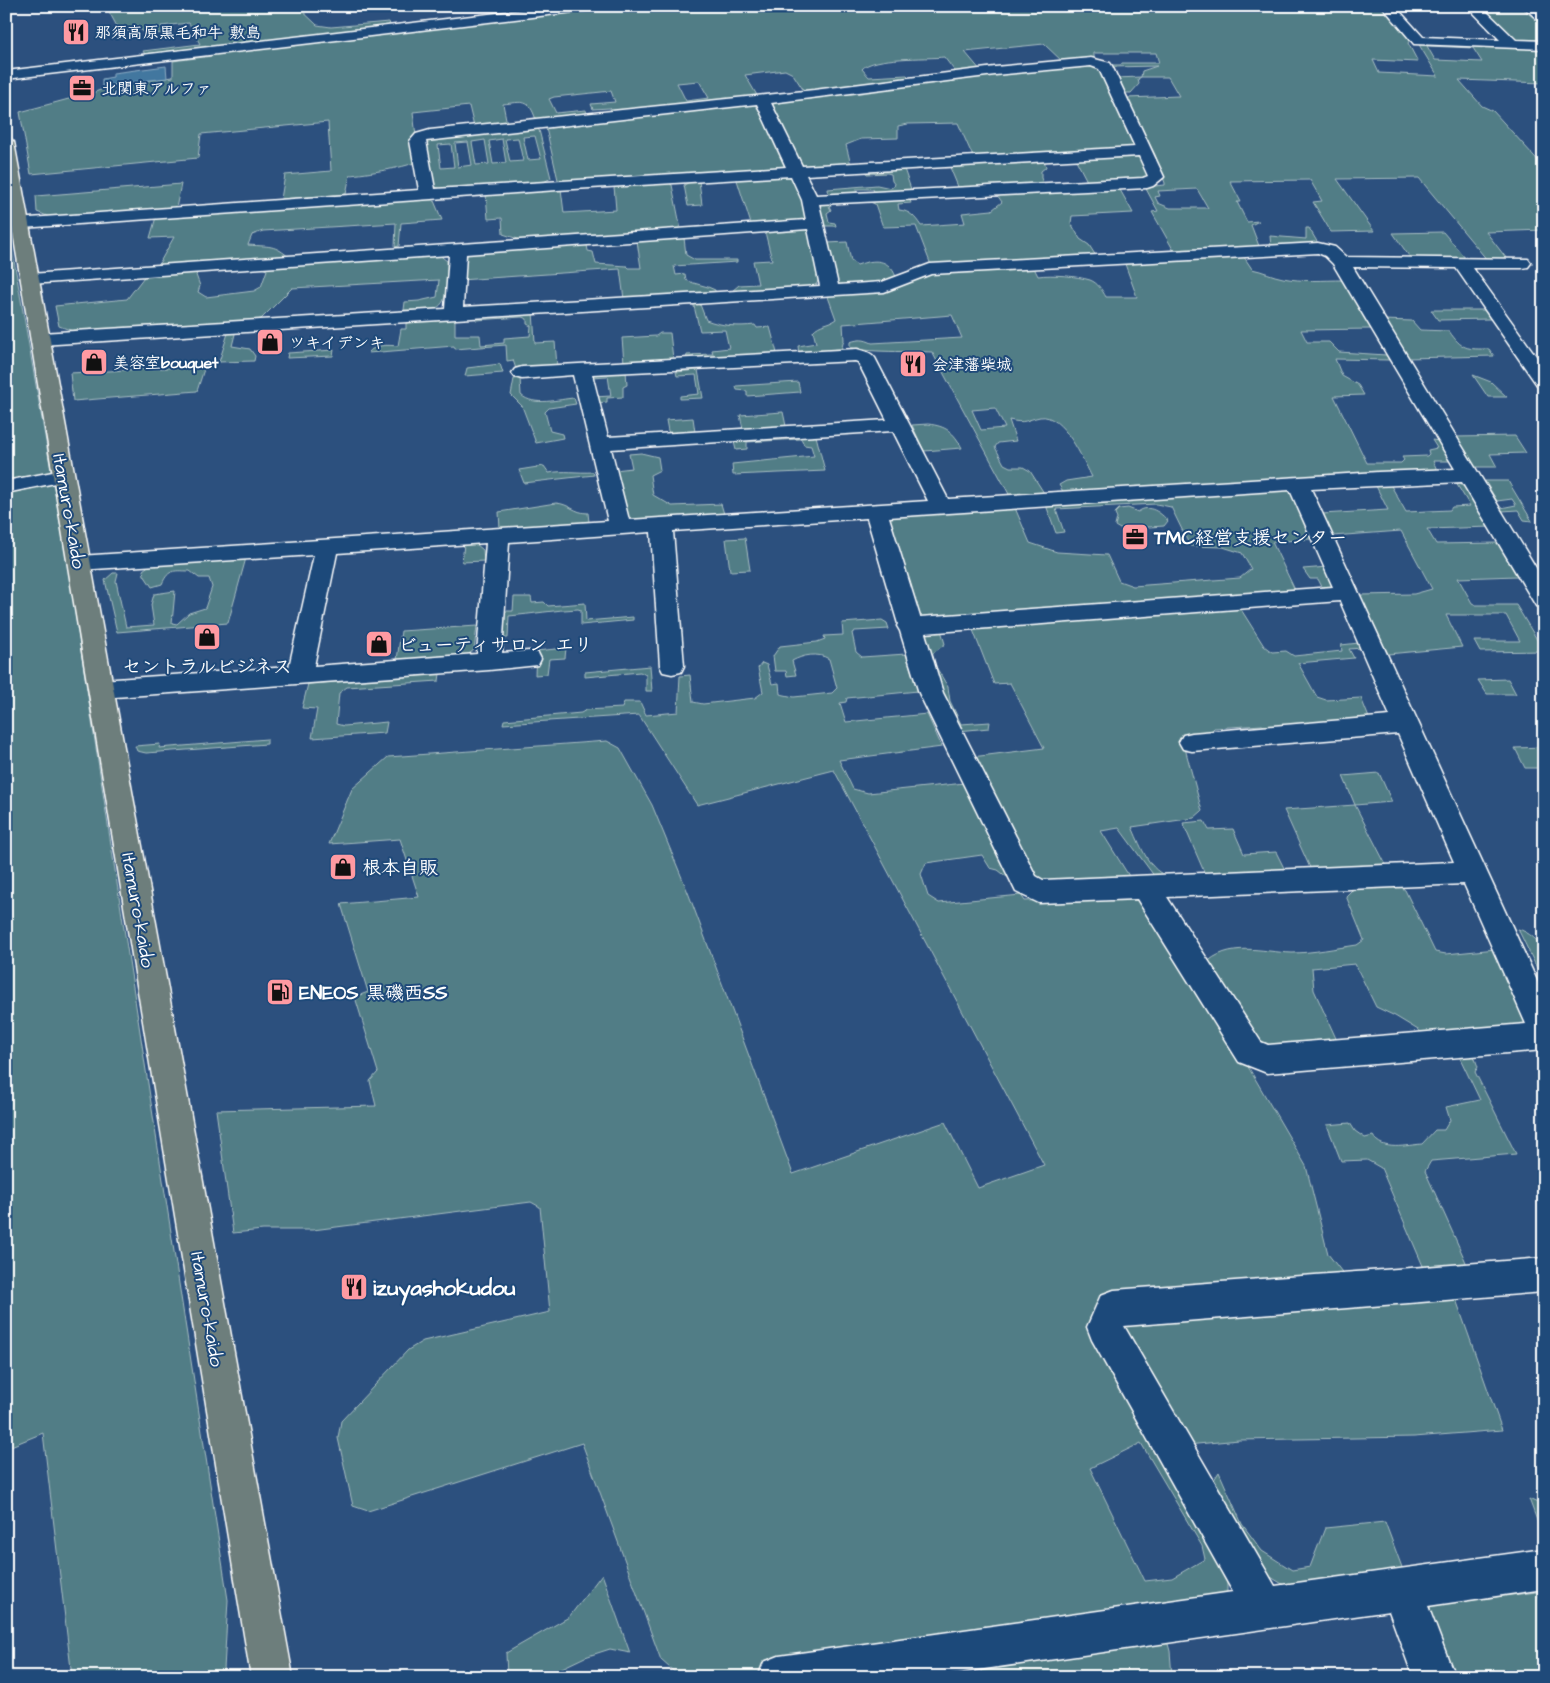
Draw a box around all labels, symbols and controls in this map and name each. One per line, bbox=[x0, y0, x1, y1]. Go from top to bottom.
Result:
restaurant icon: 那須高原黒毛和牛 敷島 bbox=[61, 17, 91, 47]
place label: 那須高原黒毛和牛 敷島 bbox=[95, 22, 261, 44]
office icon: 北関東アルファ bbox=[67, 73, 97, 103]
place label: 北関東アルファ bbox=[101, 78, 212, 100]
shop icon: ツキイデンキ bbox=[255, 327, 285, 357]
place label: ツキイデンキ bbox=[289, 332, 385, 354]
shop icon: 美容室bouquet bbox=[79, 347, 109, 377]
restaurant icon: 会津藩柴城 bbox=[898, 349, 928, 379]
place label: 美容室bouquet bbox=[113, 352, 219, 374]
place label: 会津藩柴城 bbox=[932, 354, 1012, 376]
street label: Itamuro-kaido bbox=[45, 452, 92, 571]
office icon: TMC経営支援センター bbox=[1120, 522, 1150, 552]
place label: TMC経営支援センター bbox=[1153, 525, 1347, 552]
shop icon: セントラルビジネス bbox=[192, 622, 222, 652]
shop icon: ビューティサロン エリ bbox=[364, 629, 394, 659]
place label: ビューティサロン エリ bbox=[398, 632, 593, 659]
place label: セントラルビジネス bbox=[122, 654, 292, 681]
street label: Itamuro-kaido bbox=[114, 851, 161, 970]
shop icon: 根本自販 bbox=[328, 852, 358, 882]
place label: 根本自販 bbox=[362, 855, 438, 882]
fuel station icon: ENEOS 黒磯西SS bbox=[265, 977, 295, 1007]
place label: ENEOS 黒磯西SS bbox=[299, 980, 447, 1007]
street label: Itamuro-kaido bbox=[183, 1250, 230, 1369]
restaurant icon: izuyashokudou bbox=[339, 1272, 369, 1302]
place label: izuyashokudou bbox=[373, 1273, 515, 1306]

